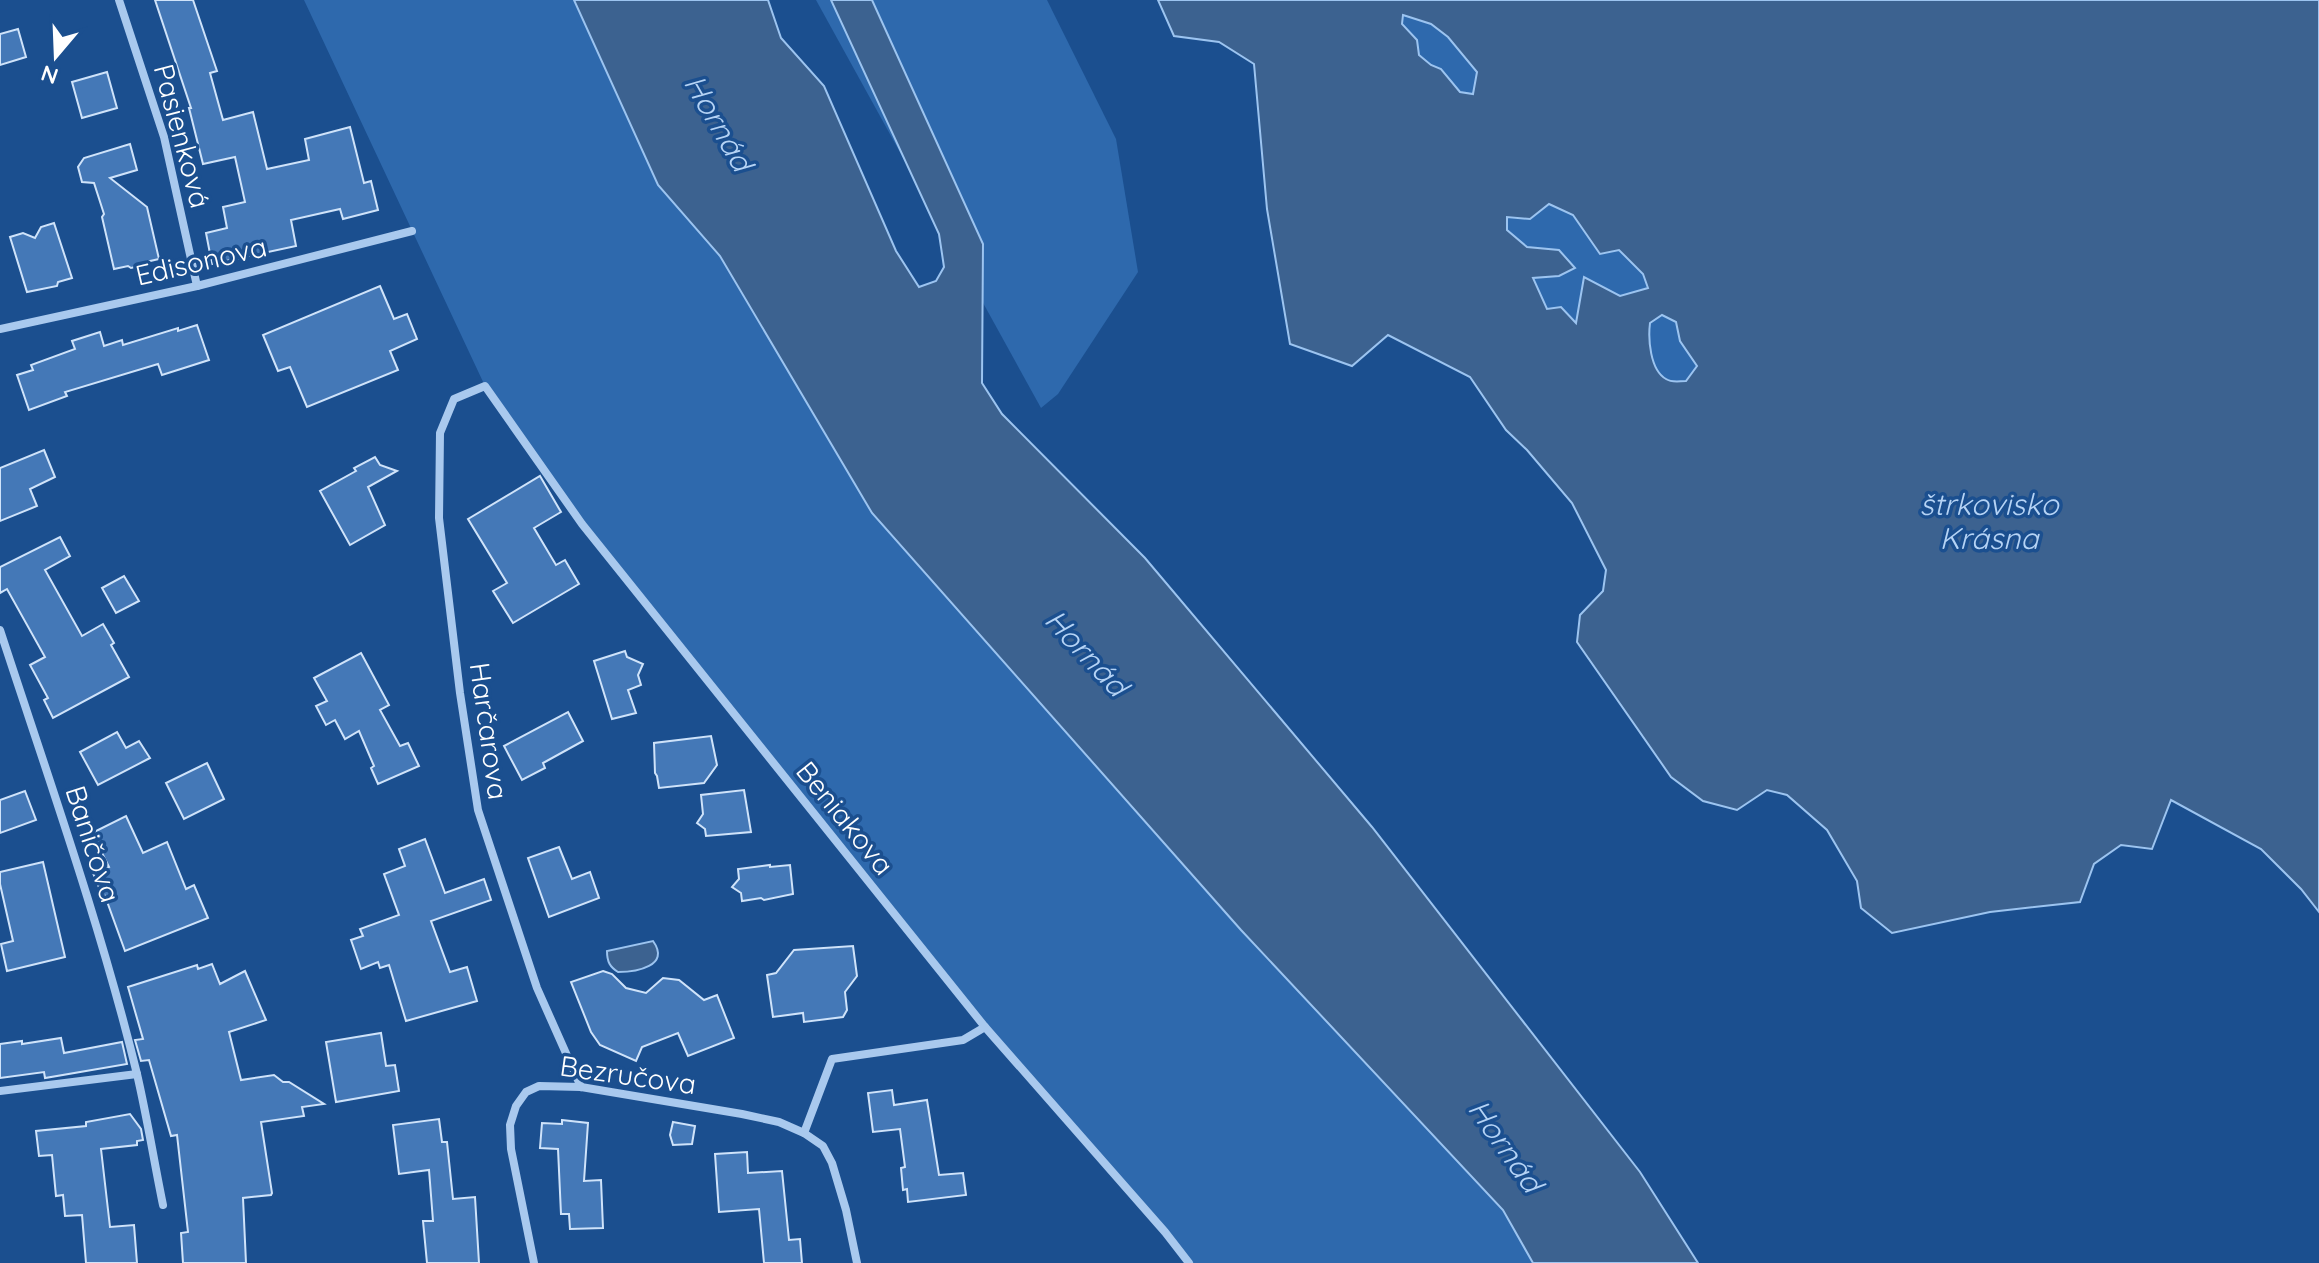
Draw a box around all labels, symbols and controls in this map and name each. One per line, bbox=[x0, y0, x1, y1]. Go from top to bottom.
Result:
north arrow bbox=[16, 16, 96, 96]
text: N bbox=[37, 59, 62, 91]
street label: Pasienková bbox=[146, 60, 218, 212]
water label: Hornád bbox=[676, 68, 763, 181]
street label: Edisonova bbox=[132, 228, 270, 293]
water label: štrkovisko Krásna bbox=[1919, 485, 2060, 557]
water label: Hornád bbox=[1037, 601, 1139, 706]
street label: Harčarova bbox=[463, 660, 516, 802]
street label: Beniakova bbox=[789, 754, 902, 882]
street label: Baničova bbox=[58, 781, 129, 906]
street label: Bezručova bbox=[558, 1048, 698, 1101]
water label: Hornád bbox=[1460, 1092, 1554, 1202]

